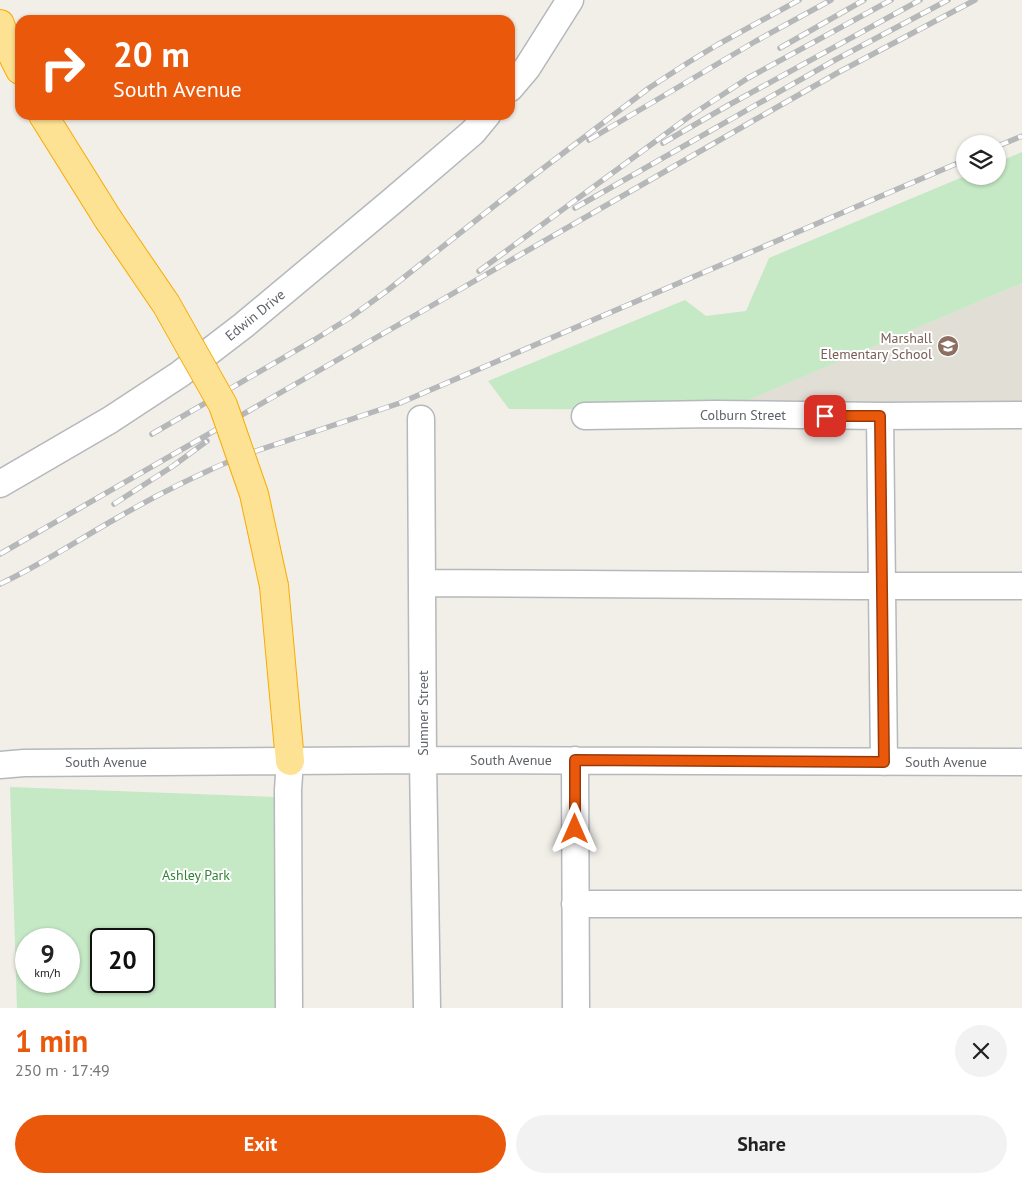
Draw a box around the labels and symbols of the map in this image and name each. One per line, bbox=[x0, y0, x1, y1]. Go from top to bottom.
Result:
street label: Edwin Drive bbox=[221, 285, 289, 345]
place label: Marshall Elementary School bbox=[820, 329, 932, 363]
school or university icon: Marshall Elementary School bbox=[936, 334, 960, 358]
pin bbox=[804, 395, 846, 437]
street label: Colburn Street bbox=[700, 406, 786, 424]
street label: Sumner Street bbox=[414, 670, 432, 756]
street label: South Avenue bbox=[470, 751, 552, 769]
street label: South Avenue bbox=[65, 753, 147, 771]
street label: South Avenue bbox=[905, 753, 987, 771]
position arrow bbox=[548, 802, 600, 854]
park label: Ashley Park bbox=[162, 866, 230, 884]
speed limit sign: 20 bbox=[90, 928, 155, 993]

